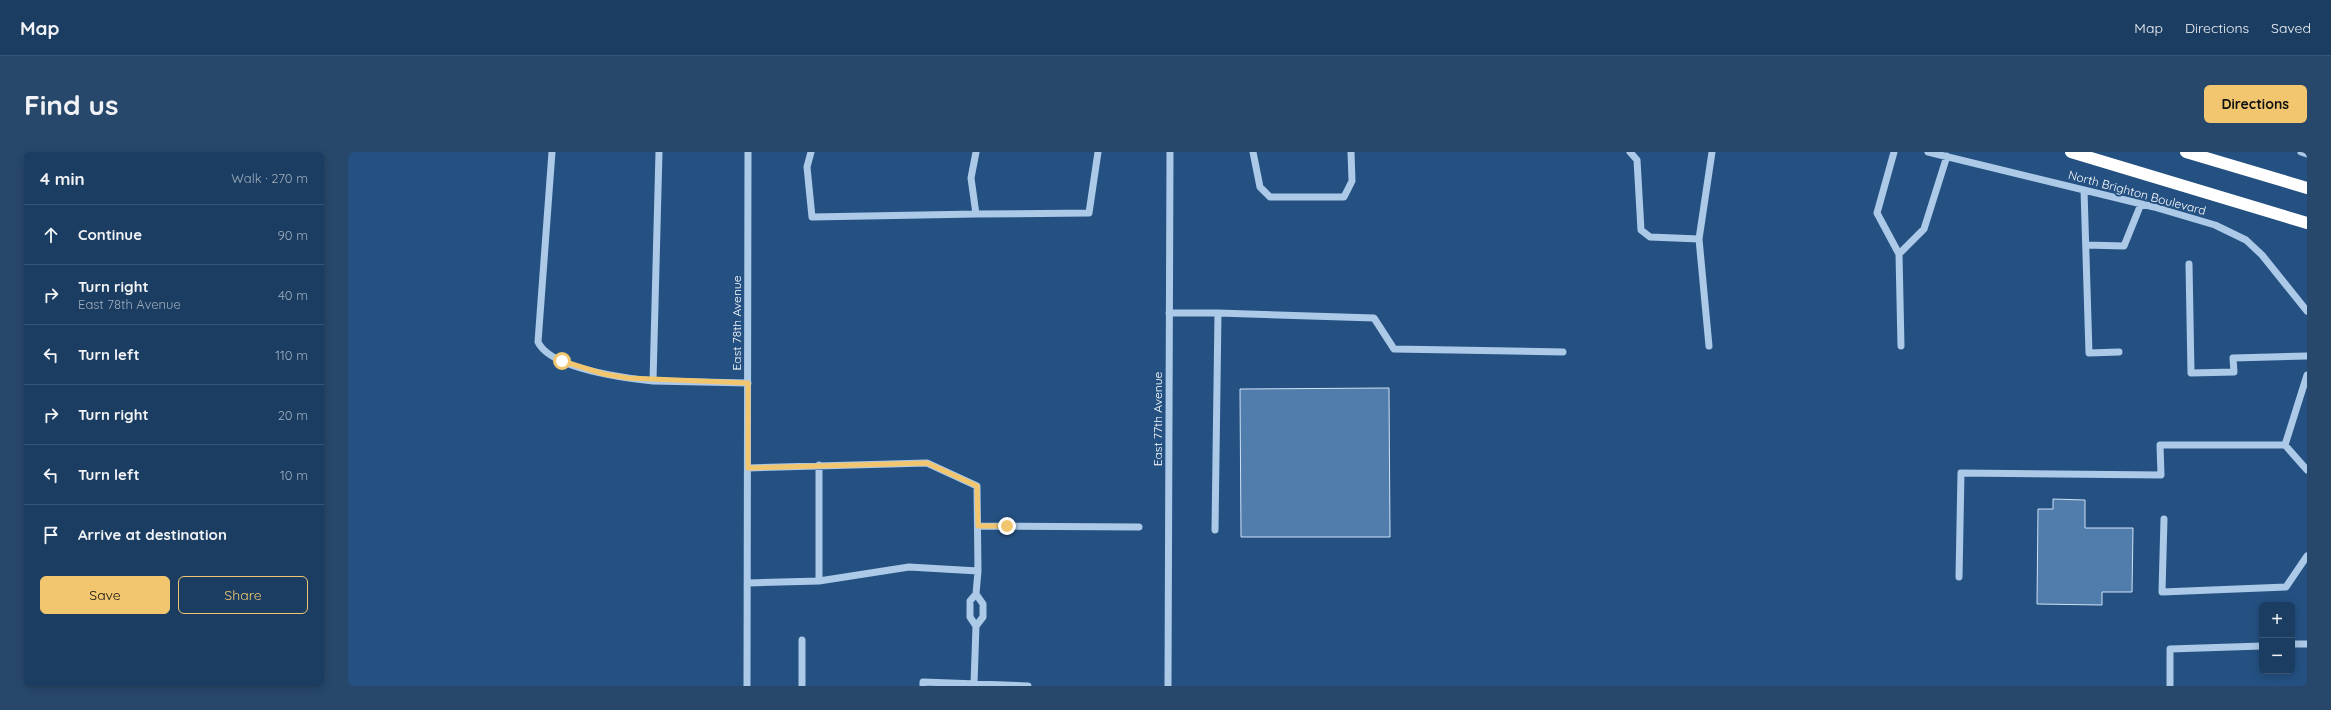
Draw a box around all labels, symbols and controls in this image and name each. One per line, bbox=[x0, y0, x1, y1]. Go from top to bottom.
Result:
text: Map bbox=[20, 16, 59, 40]
text: Map bbox=[2134, 19, 2163, 37]
text: Directions bbox=[2185, 19, 2249, 37]
text: Saved bbox=[2271, 19, 2311, 37]
button: Directions bbox=[2204, 85, 2307, 123]
text: Find us bbox=[24, 87, 118, 122]
street label: North Brighton Boulevard bbox=[2067, 167, 2208, 218]
text: 4 min bbox=[40, 168, 85, 189]
text: Walk · 270 m bbox=[231, 170, 308, 186]
icon: ahead bbox=[40, 224, 62, 246]
text: Continue bbox=[78, 225, 142, 244]
text: 90 m bbox=[278, 227, 308, 243]
street label: East 78th Avenue bbox=[729, 275, 744, 370]
text: Turn right bbox=[78, 277, 149, 296]
icon: right bbox=[40, 284, 62, 306]
text: 40 m bbox=[278, 287, 308, 303]
text: East 78th Avenue bbox=[78, 296, 181, 312]
icon: left bbox=[40, 344, 62, 366]
text: Turn left bbox=[78, 345, 140, 364]
text: 110 m bbox=[275, 347, 308, 363]
route start bbox=[553, 352, 571, 370]
street label: East 77th Avenue bbox=[1150, 371, 1165, 466]
icon: right bbox=[40, 404, 62, 426]
text: Turn right bbox=[78, 405, 149, 424]
text: 20 m bbox=[278, 407, 308, 423]
icon: left bbox=[40, 464, 62, 486]
text: Turn left bbox=[78, 465, 140, 484]
text: 10 m bbox=[280, 467, 308, 483]
route end bbox=[998, 517, 1016, 535]
icon: arrive bbox=[40, 524, 62, 546]
text: Arrive at destination bbox=[78, 525, 227, 544]
button: Save bbox=[40, 576, 170, 614]
button: Share bbox=[178, 576, 308, 614]
map controls bbox=[2259, 602, 2295, 674]
button: + bbox=[2259, 602, 2295, 638]
button: − bbox=[2259, 638, 2295, 674]

